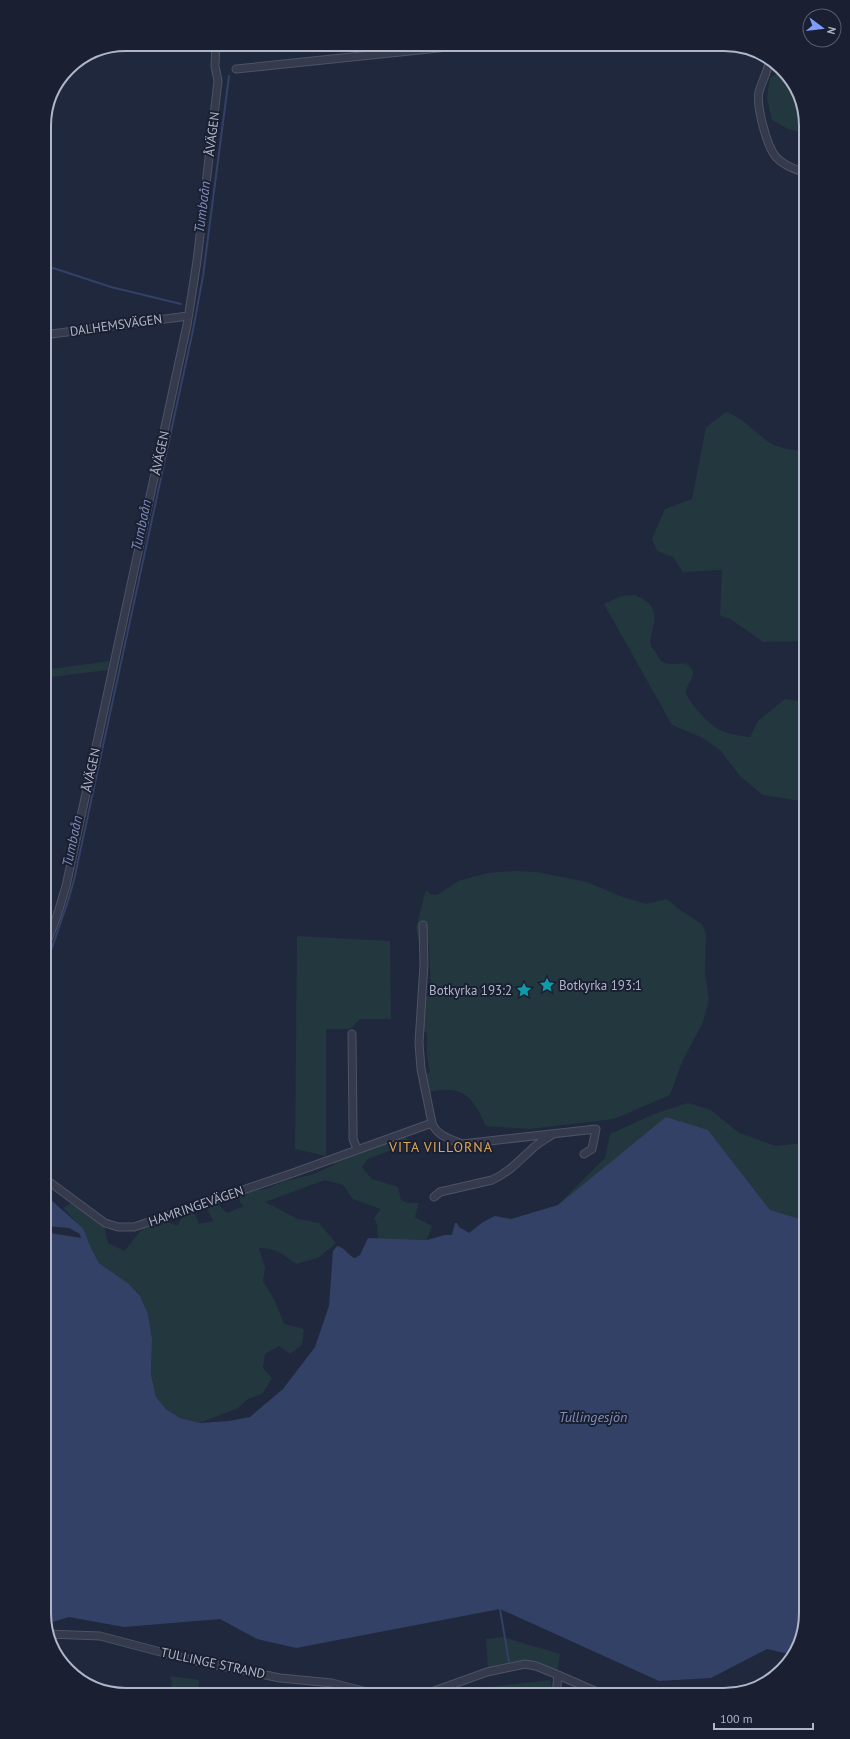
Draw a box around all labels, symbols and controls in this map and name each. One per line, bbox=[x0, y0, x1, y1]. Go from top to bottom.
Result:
north arrow bbox=[802, 8, 842, 48]
text: N bbox=[824, 25, 839, 36]
street label: ÅVÄGEN bbox=[201, 111, 223, 157]
water label: Tumbaån bbox=[190, 180, 214, 234]
street label: DALHEMSVÄGEN bbox=[69, 310, 163, 340]
street label: ÅVÄGEN bbox=[147, 429, 173, 477]
water label: Tumbaån bbox=[127, 498, 155, 552]
street label: ÅVÄGEN bbox=[78, 746, 104, 794]
water label: Tumbaån bbox=[58, 814, 86, 868]
place icon: Botkyrka 193:1 bbox=[538, 976, 556, 994]
place label: Botkyrka 193:1 bbox=[559, 977, 642, 994]
place icon: Botkyrka 193:2 bbox=[515, 981, 533, 999]
place label: Botkyrka 193:2 bbox=[429, 982, 512, 999]
district label: VITA VILLORNA bbox=[388, 1138, 493, 1156]
street label: HAMRINGEVÄGEN bbox=[146, 1182, 246, 1230]
water label: Tullingesjön bbox=[559, 1408, 627, 1426]
street label: TULLINGE STRAND bbox=[159, 1644, 267, 1682]
scale bar bbox=[714, 1705, 813, 1731]
text: 100 m bbox=[720, 1711, 753, 1726]

